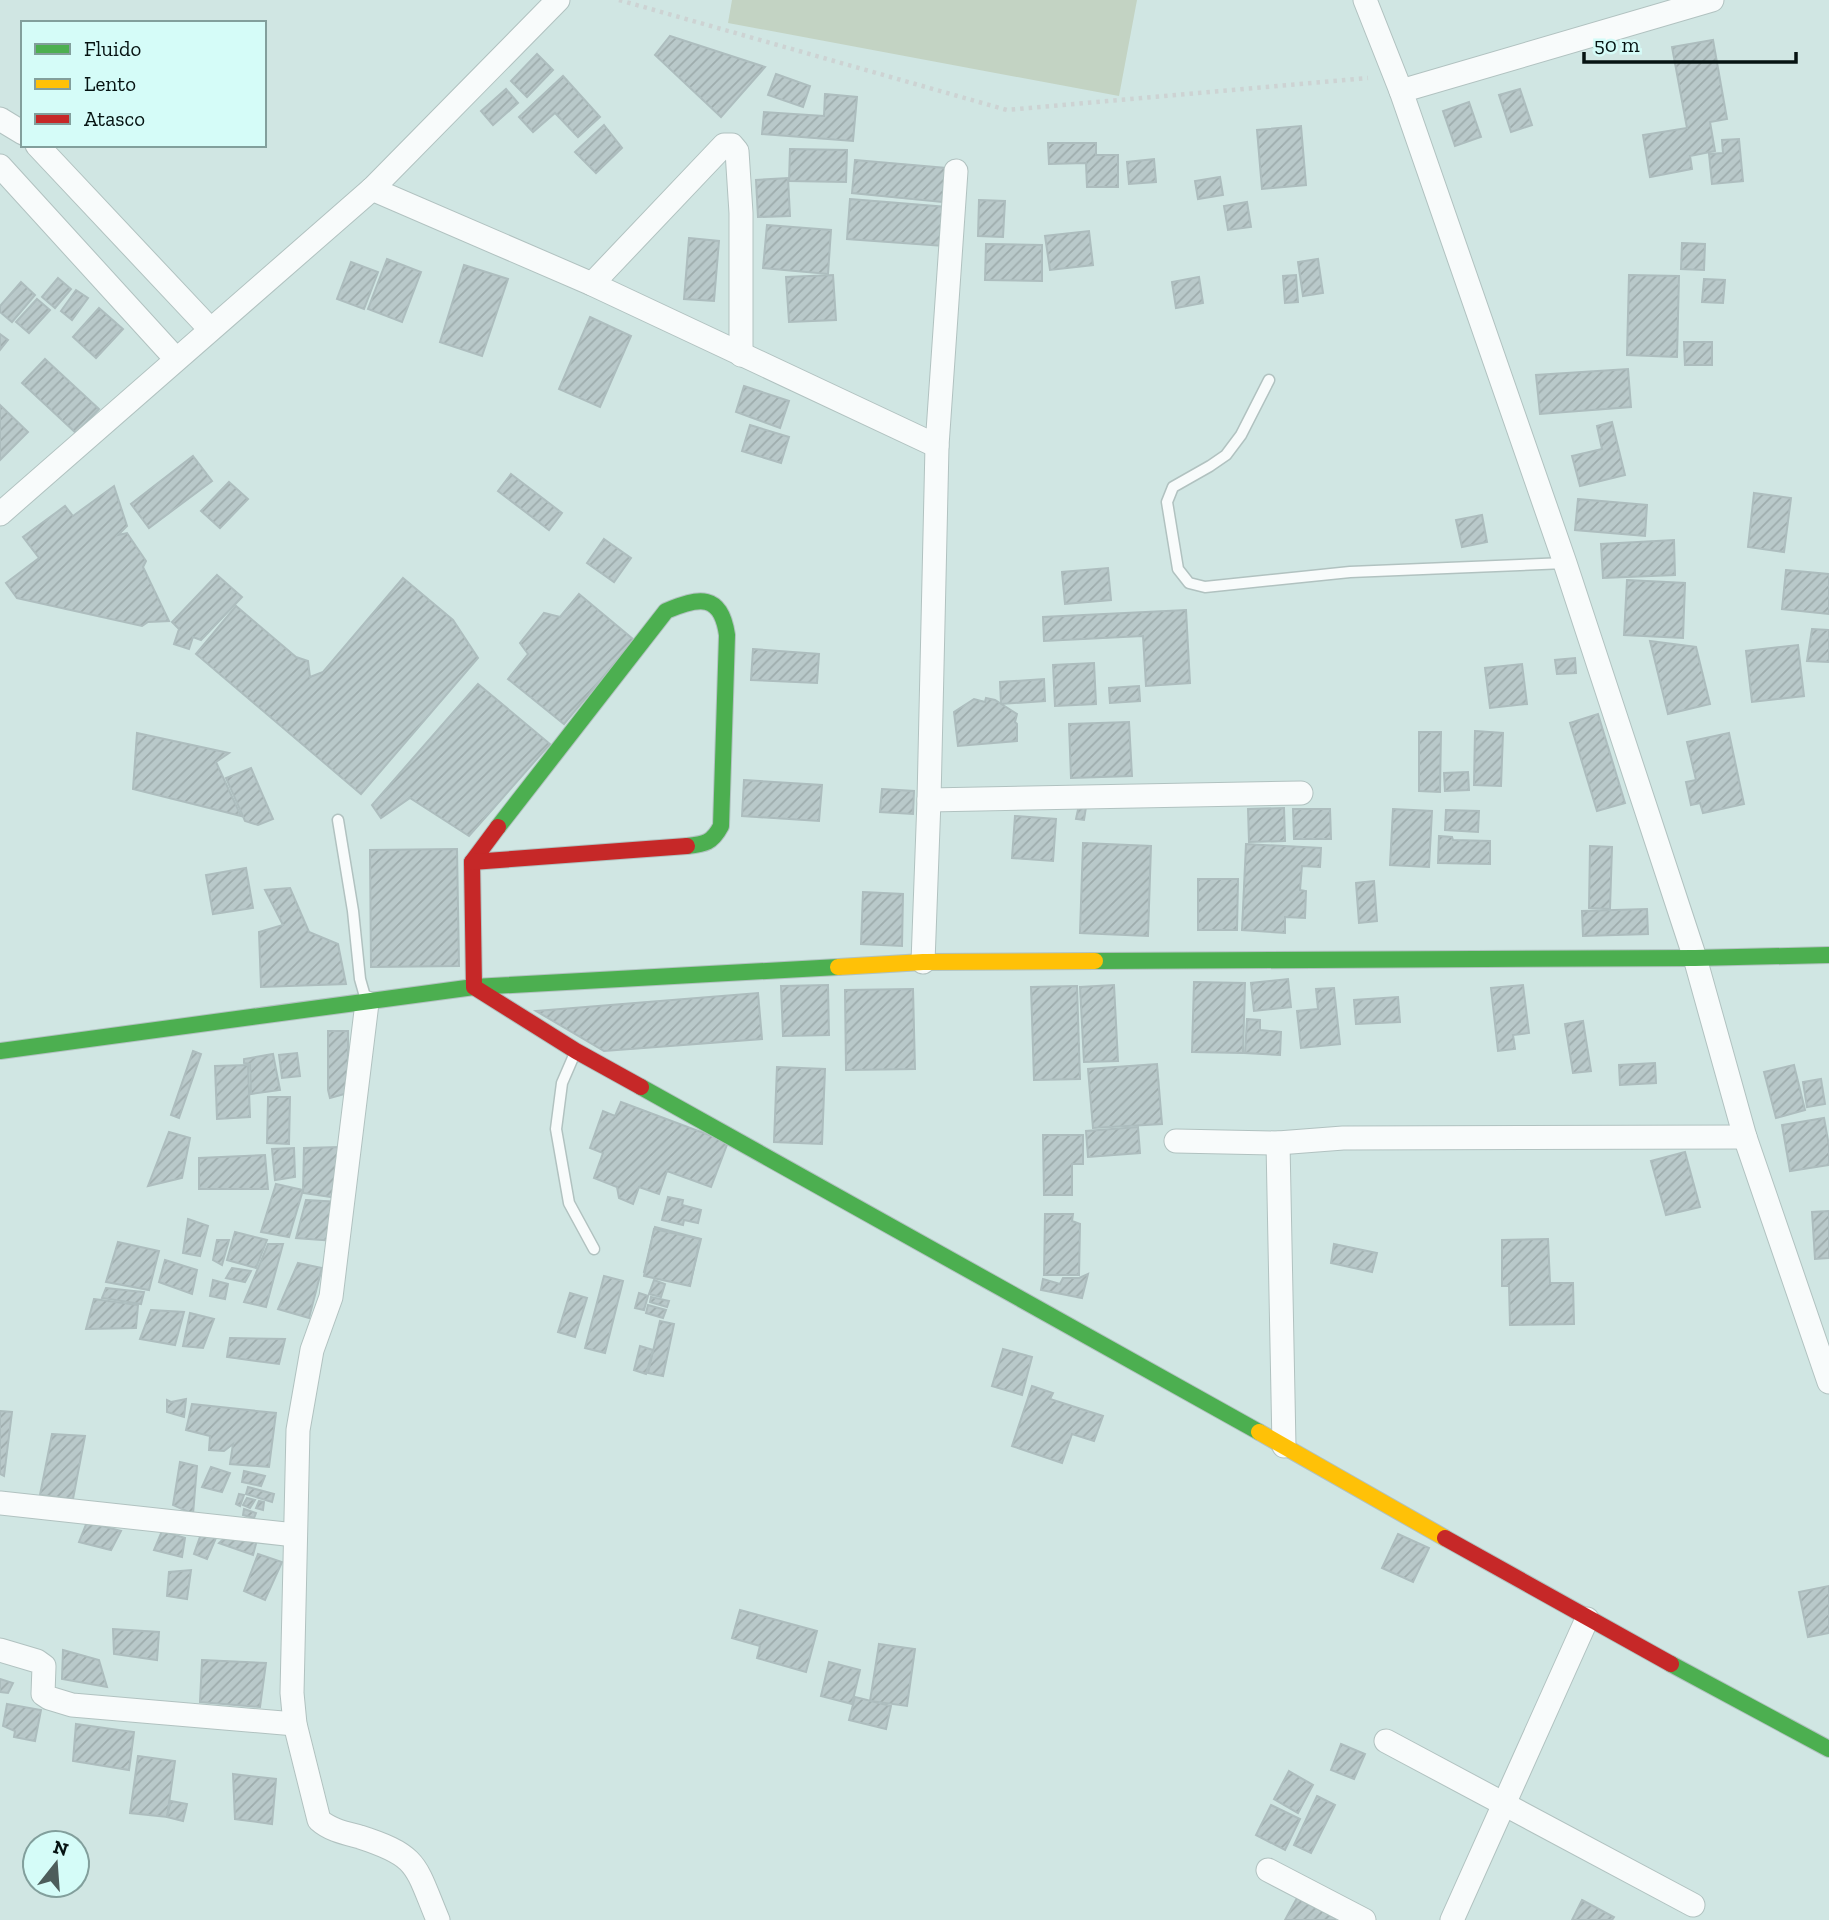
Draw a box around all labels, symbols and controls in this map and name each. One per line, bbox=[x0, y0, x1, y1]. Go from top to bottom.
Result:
legend bbox=[21, 21, 266, 147]
scale bar bbox=[1584, 21, 1796, 65]
text: 50 m bbox=[1594, 32, 1640, 57]
text: Fluido bbox=[84, 36, 141, 61]
text: Lento bbox=[84, 71, 136, 96]
text: Atasco bbox=[84, 106, 145, 131]
north arrow bbox=[21, 1829, 91, 1899]
text: N bbox=[51, 1835, 71, 1861]

